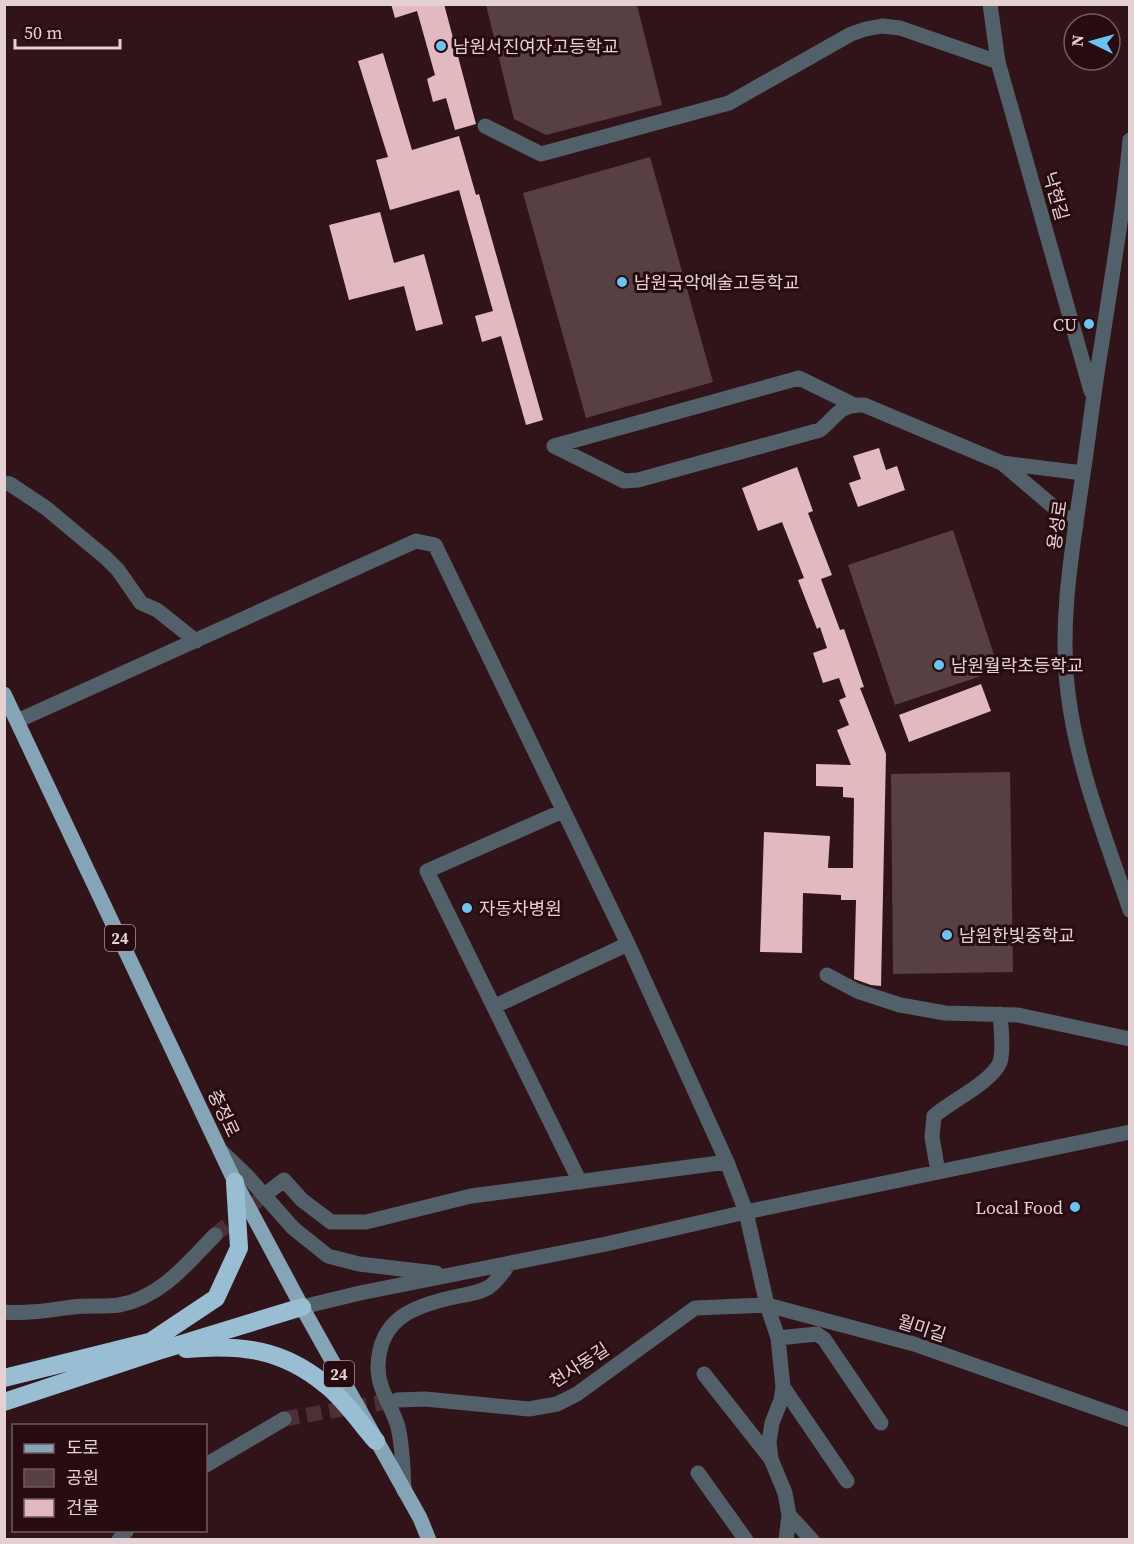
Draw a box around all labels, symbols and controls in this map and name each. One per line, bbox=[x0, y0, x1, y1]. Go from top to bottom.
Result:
scale bar bbox=[15, 12, 120, 50]
north arrow bbox=[1062, 12, 1122, 72]
text: 50 m bbox=[24, 20, 62, 45]
place label: 남원서진여자고등학교 bbox=[453, 34, 619, 59]
text: N bbox=[1066, 34, 1089, 47]
marker: 남원서진여자고등학교 bbox=[434, 39, 448, 53]
street label: 낙현길 bbox=[1037, 169, 1075, 223]
place label: 남원국악예술고등학교 bbox=[634, 270, 800, 295]
marker: 남원국악예술고등학교 bbox=[615, 275, 629, 289]
place label: CU bbox=[1053, 312, 1077, 337]
marker: CU bbox=[1082, 317, 1096, 331]
street label: 용성로 bbox=[1041, 499, 1073, 551]
place label: 남원월락초등학교 bbox=[951, 653, 1083, 678]
marker: 남원월락초등학교 bbox=[932, 658, 946, 672]
place label: 자동차병원 bbox=[479, 896, 562, 921]
marker: 자동차병원 bbox=[460, 901, 474, 915]
place label: 남원한빛중학교 bbox=[959, 923, 1075, 948]
road number: 24 bbox=[105, 925, 135, 951]
marker: 남원한빛중학교 bbox=[940, 928, 954, 942]
street label: 충정로 bbox=[202, 1085, 246, 1141]
place label: Local Food bbox=[975, 1195, 1063, 1220]
marker: Local Food bbox=[1068, 1200, 1082, 1214]
street label: 월미길 bbox=[895, 1308, 949, 1348]
street label: 천사동길 bbox=[544, 1336, 614, 1394]
road number: 24 bbox=[324, 1361, 354, 1387]
legend bbox=[12, 1424, 207, 1532]
text: 도로 bbox=[66, 1435, 99, 1460]
text: 공원 bbox=[66, 1465, 99, 1490]
text: 건물 bbox=[66, 1495, 99, 1520]

